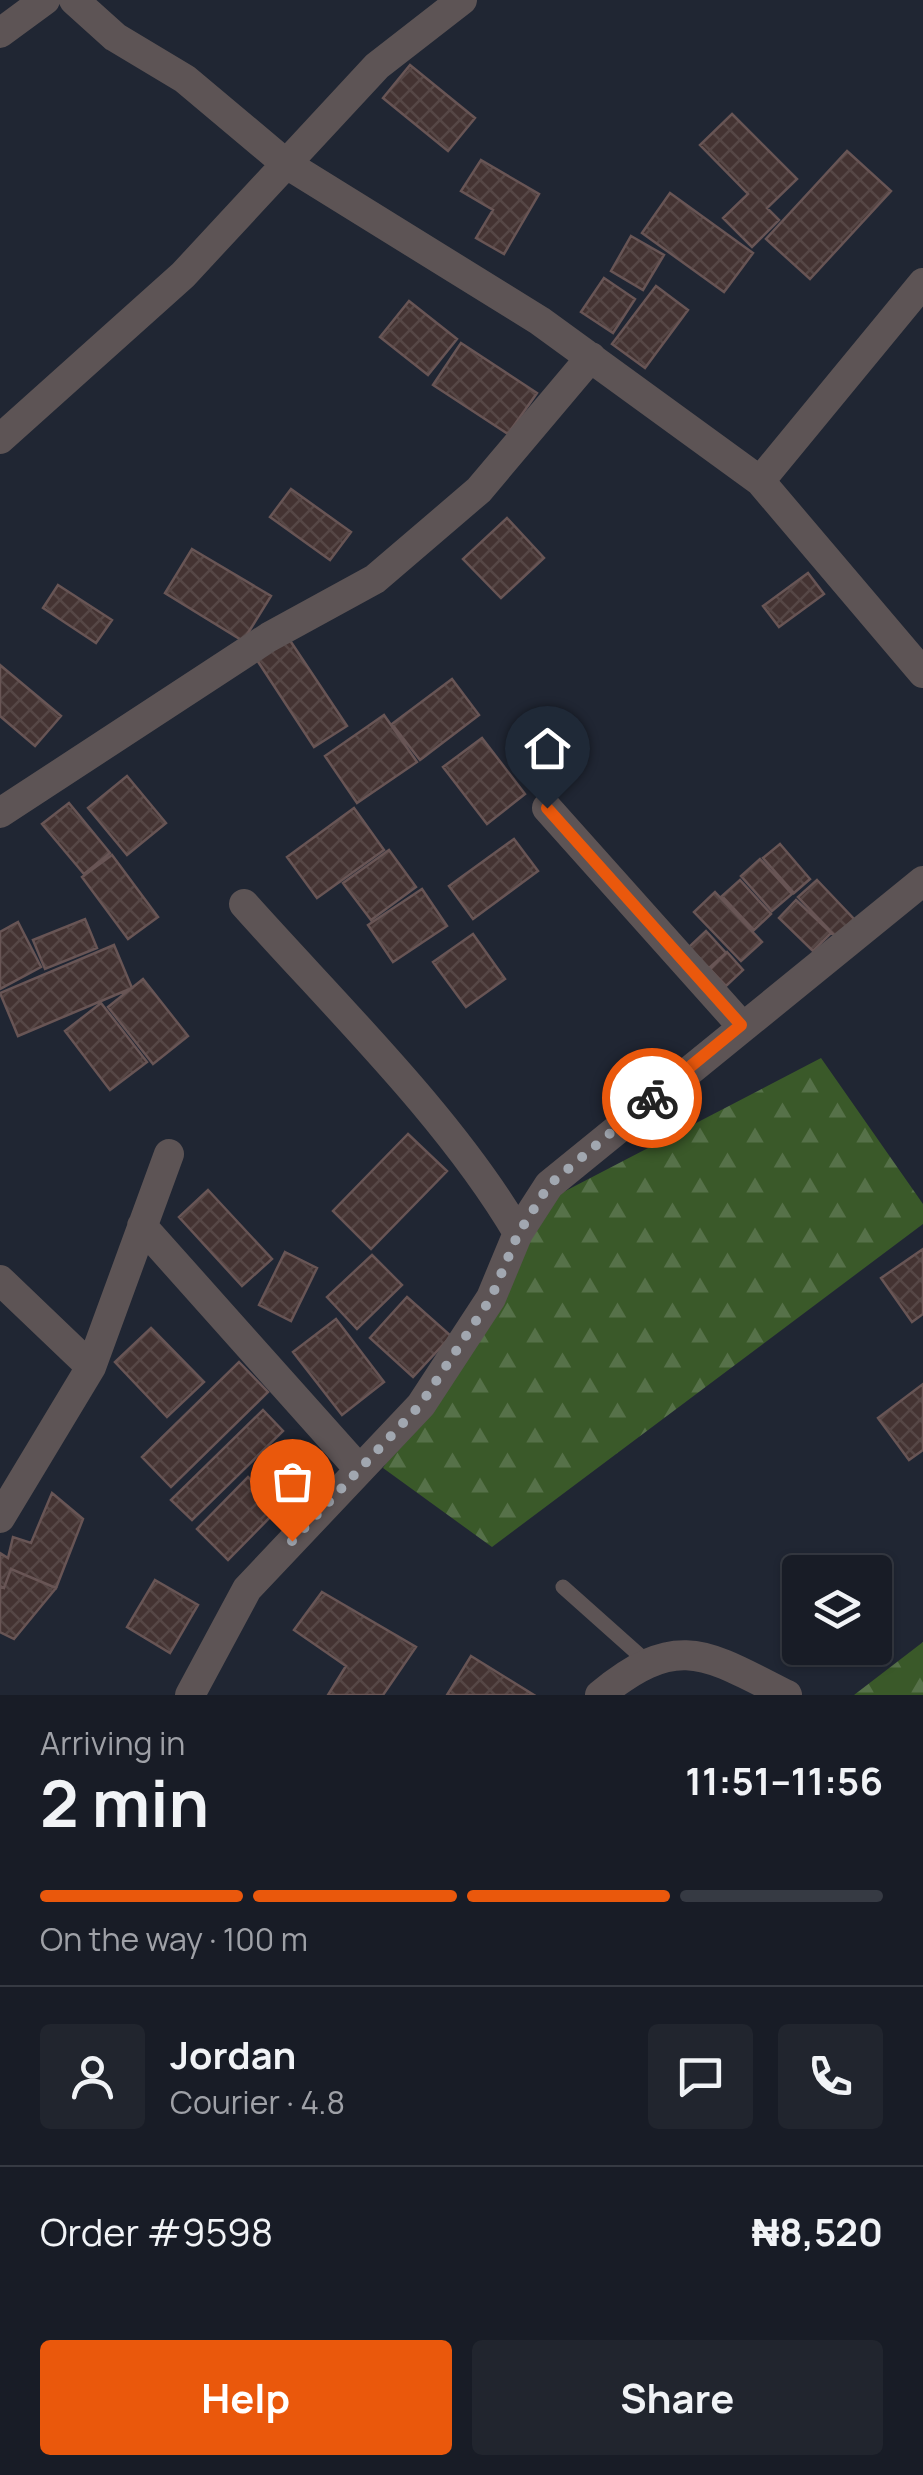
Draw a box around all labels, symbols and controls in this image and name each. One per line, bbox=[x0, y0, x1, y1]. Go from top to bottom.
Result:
pin bbox=[505, 706, 590, 809]
icon: home bbox=[520, 721, 575, 776]
courier bbox=[602, 1048, 702, 1148]
icon: bike bbox=[625, 1071, 680, 1126]
pin bbox=[250, 1439, 335, 1542]
icon: bag bbox=[265, 1454, 320, 1509]
map controls bbox=[782, 1555, 892, 1665]
button: layers bbox=[782, 1555, 892, 1665]
text: Arriving in bbox=[40, 1721, 185, 1765]
text: 11:51–11:56 bbox=[685, 1754, 883, 1806]
text: 2 min bbox=[40, 1758, 209, 1847]
text: On the way · 100 m bbox=[40, 1917, 308, 1961]
button: person bbox=[40, 2024, 145, 2129]
button: chat bbox=[648, 2024, 753, 2129]
button: phone bbox=[778, 2024, 883, 2129]
text: Jordan bbox=[170, 2028, 296, 2080]
text: Courier · 4.8 bbox=[170, 2080, 345, 2124]
text: Order #9598 bbox=[40, 2205, 273, 2257]
text: ₦8,520 bbox=[752, 2205, 883, 2257]
button: Help bbox=[40, 2340, 452, 2455]
button: Share bbox=[472, 2340, 883, 2455]

